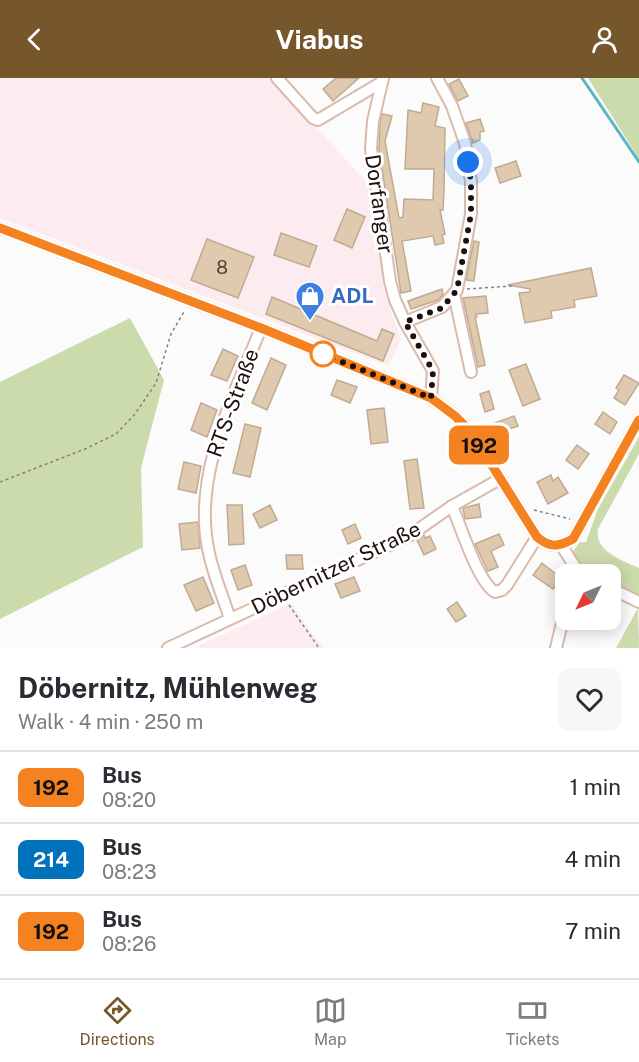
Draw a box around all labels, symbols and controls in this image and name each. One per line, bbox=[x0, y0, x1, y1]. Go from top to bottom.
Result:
icon: back bbox=[18, 23, 51, 56]
text: Viabus bbox=[275, 23, 364, 55]
icon: person bbox=[588, 23, 621, 56]
your location bbox=[453, 147, 483, 177]
street label: Dorfanger bbox=[360, 153, 399, 255]
house number: 8 bbox=[216, 257, 228, 278]
shop icon: ADL bbox=[294, 280, 326, 322]
place label: ADL bbox=[331, 283, 374, 308]
unlabelled marker bbox=[310, 341, 336, 367]
street label: RTS-Straße bbox=[201, 345, 264, 461]
line badge: 192 bbox=[444, 426, 514, 464]
text: 192 bbox=[461, 433, 497, 458]
street label: Döbernitzer Straße bbox=[247, 516, 425, 619]
north arrow bbox=[555, 564, 621, 630]
map controls bbox=[555, 564, 621, 630]
button: heart bbox=[558, 668, 621, 731]
text: Döbernitz, Mühlenweg bbox=[18, 671, 317, 704]
text: Walk · 4 min · 250 m bbox=[18, 710, 203, 734]
text: Bus bbox=[102, 762, 142, 788]
text: 1 min bbox=[569, 774, 621, 800]
text: 192 bbox=[33, 775, 69, 800]
text: 08:20 bbox=[102, 788, 156, 812]
text: Bus bbox=[102, 834, 142, 860]
text: 4 min bbox=[565, 846, 621, 872]
text: 214 bbox=[33, 847, 69, 872]
text: 08:23 bbox=[102, 860, 157, 884]
text: Bus bbox=[102, 906, 142, 932]
text: 7 min bbox=[565, 918, 621, 944]
text: 192 bbox=[33, 919, 69, 944]
text: 08:26 bbox=[102, 932, 156, 956]
tab: Directions bbox=[80, 994, 155, 1049]
tab: Map bbox=[314, 994, 347, 1049]
tab: Tickets bbox=[506, 994, 559, 1049]

